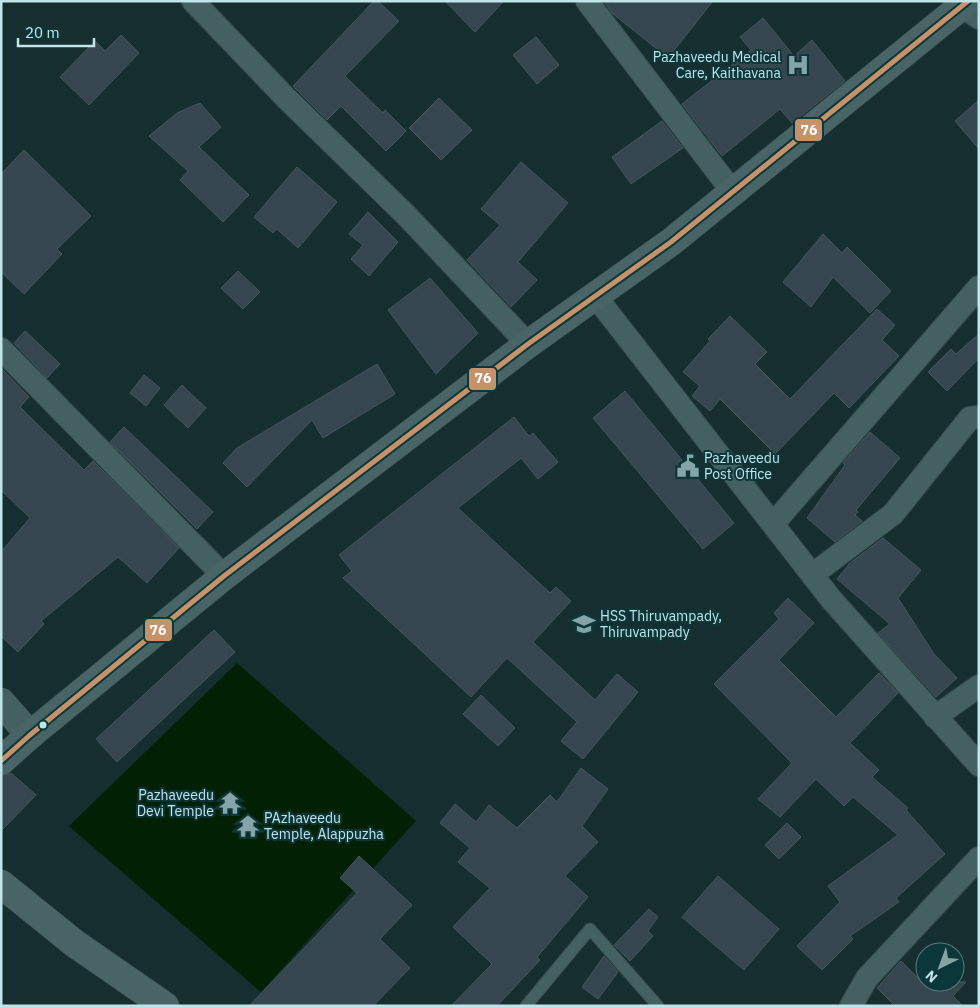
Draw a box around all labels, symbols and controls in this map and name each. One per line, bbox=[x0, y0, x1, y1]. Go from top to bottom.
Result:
scale bar bbox=[18, 15, 94, 47]
text: 20 m bbox=[25, 23, 60, 42]
place label: Pazhaveedu Medical Care, Kaithavana bbox=[653, 48, 782, 82]
hospital icon: Pazhaveedu Medical Care, Kaithavana bbox=[785, 52, 811, 78]
line badge: 76 bbox=[794, 118, 823, 142]
text: 76 bbox=[801, 121, 817, 139]
line badge: 76 bbox=[468, 367, 497, 391]
text: 76 bbox=[475, 369, 491, 387]
place label: Pazhaveedu Post Office bbox=[704, 449, 780, 483]
public building icon: Pazhaveedu Post Office bbox=[675, 453, 701, 479]
place label: HSS Thiruvampady, Thiruvampady bbox=[600, 607, 722, 641]
school or university icon: HSS Thiruvampady, Thiruvampady bbox=[571, 611, 597, 637]
line badge: 76 bbox=[144, 618, 173, 642]
text: 76 bbox=[150, 621, 166, 639]
unlabelled marker bbox=[38, 720, 48, 730]
place label: Pazhaveedu Devi Temple bbox=[137, 786, 214, 820]
temple icon: Pazhaveedu Devi Temple bbox=[217, 790, 243, 816]
place label: PAzhaveedu Temple, Alappuzha bbox=[264, 809, 384, 843]
temple icon: PAzhaveedu Temple, Alappuzha bbox=[235, 813, 261, 839]
north arrow bbox=[915, 942, 965, 992]
text: N bbox=[922, 967, 941, 987]

